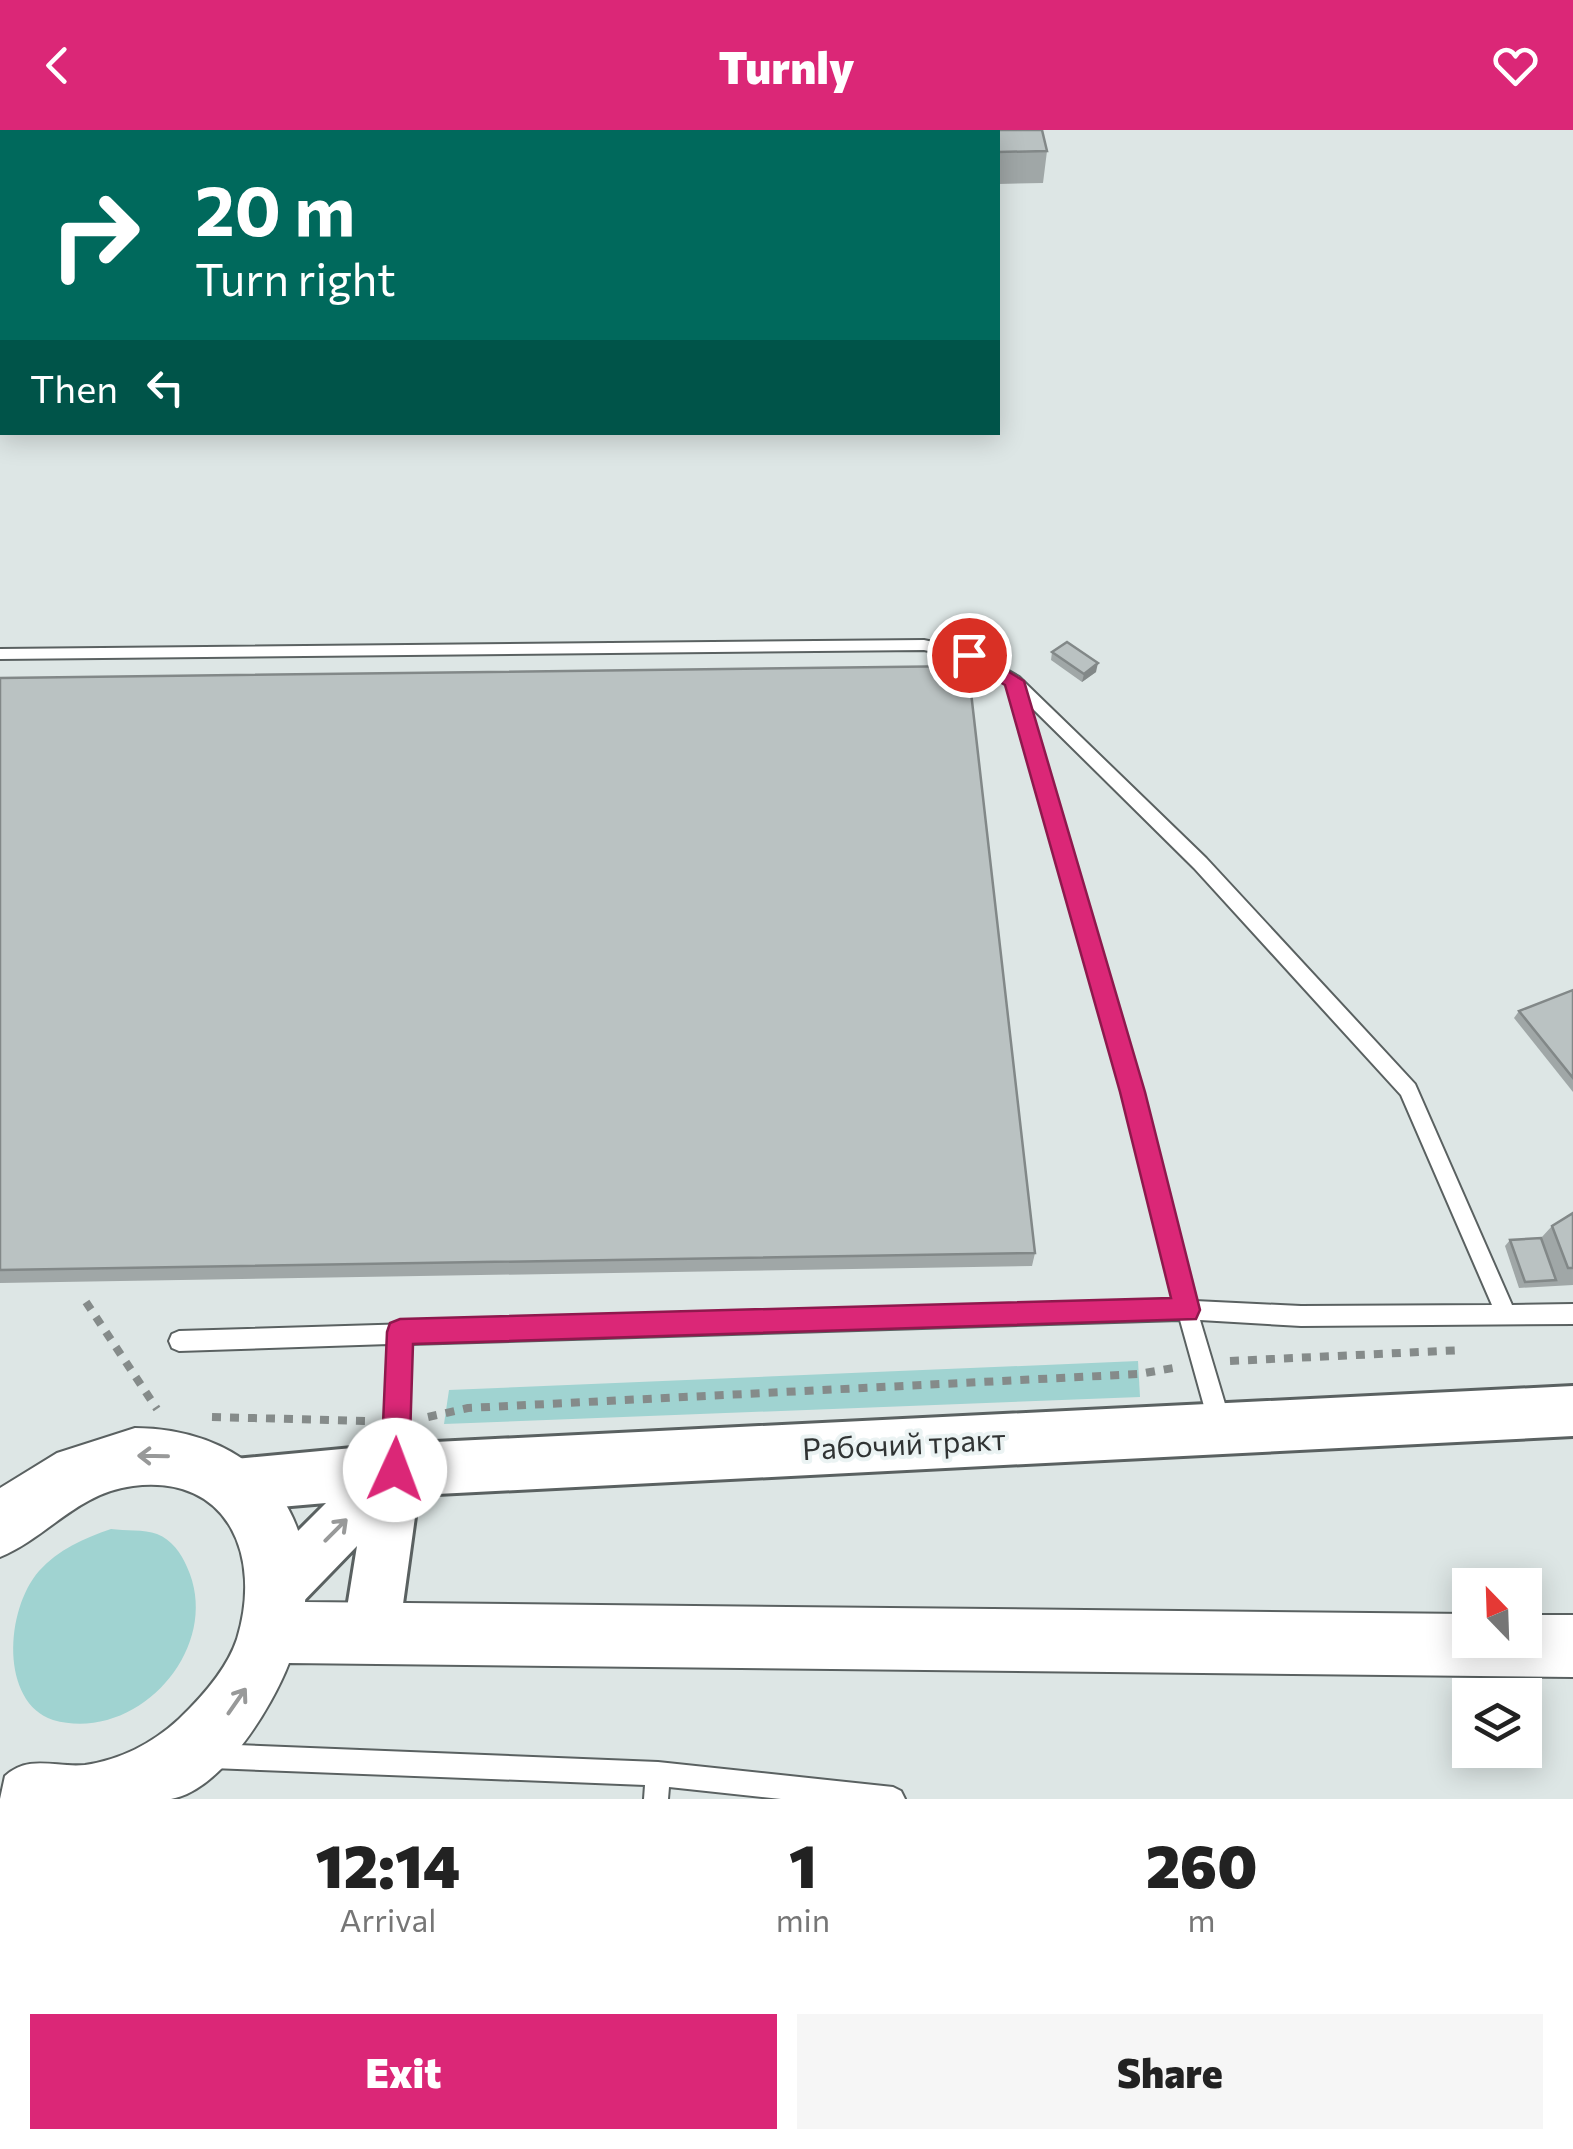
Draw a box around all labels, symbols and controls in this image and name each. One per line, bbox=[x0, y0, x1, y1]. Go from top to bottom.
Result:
icon: back bbox=[30, 38, 85, 93]
text: Turnly bbox=[718, 38, 855, 93]
icon: heart bbox=[1488, 38, 1543, 93]
text: 20 m bbox=[195, 165, 355, 250]
icon: right bbox=[30, 170, 160, 300]
text: Turn right bbox=[195, 250, 396, 305]
icon: left bbox=[138, 360, 193, 415]
text: Then bbox=[30, 364, 118, 411]
pin bbox=[927, 613, 1012, 698]
icon: arrive bbox=[942, 628, 997, 683]
position arrow bbox=[343, 1418, 447, 1522]
street label: Рабочий тракт bbox=[801, 1419, 1007, 1466]
one-way arrow bbox=[137, 1447, 170, 1466]
one-way arrow bbox=[324, 1518, 348, 1542]
north arrow bbox=[1452, 1568, 1542, 1658]
map controls bbox=[1452, 1568, 1542, 1768]
button: layers bbox=[1452, 1678, 1542, 1768]
one-way arrow bbox=[226, 1688, 247, 1715]
text: 12:14 bbox=[315, 1827, 460, 1900]
text: 1 bbox=[789, 1827, 817, 1900]
text: 260 bbox=[1146, 1827, 1257, 1900]
text: Arrival bbox=[339, 1899, 436, 1939]
text: min bbox=[776, 1899, 830, 1939]
text: m bbox=[1188, 1899, 1216, 1939]
button: Exit bbox=[30, 2014, 777, 2129]
button: Share bbox=[797, 2014, 1543, 2129]

